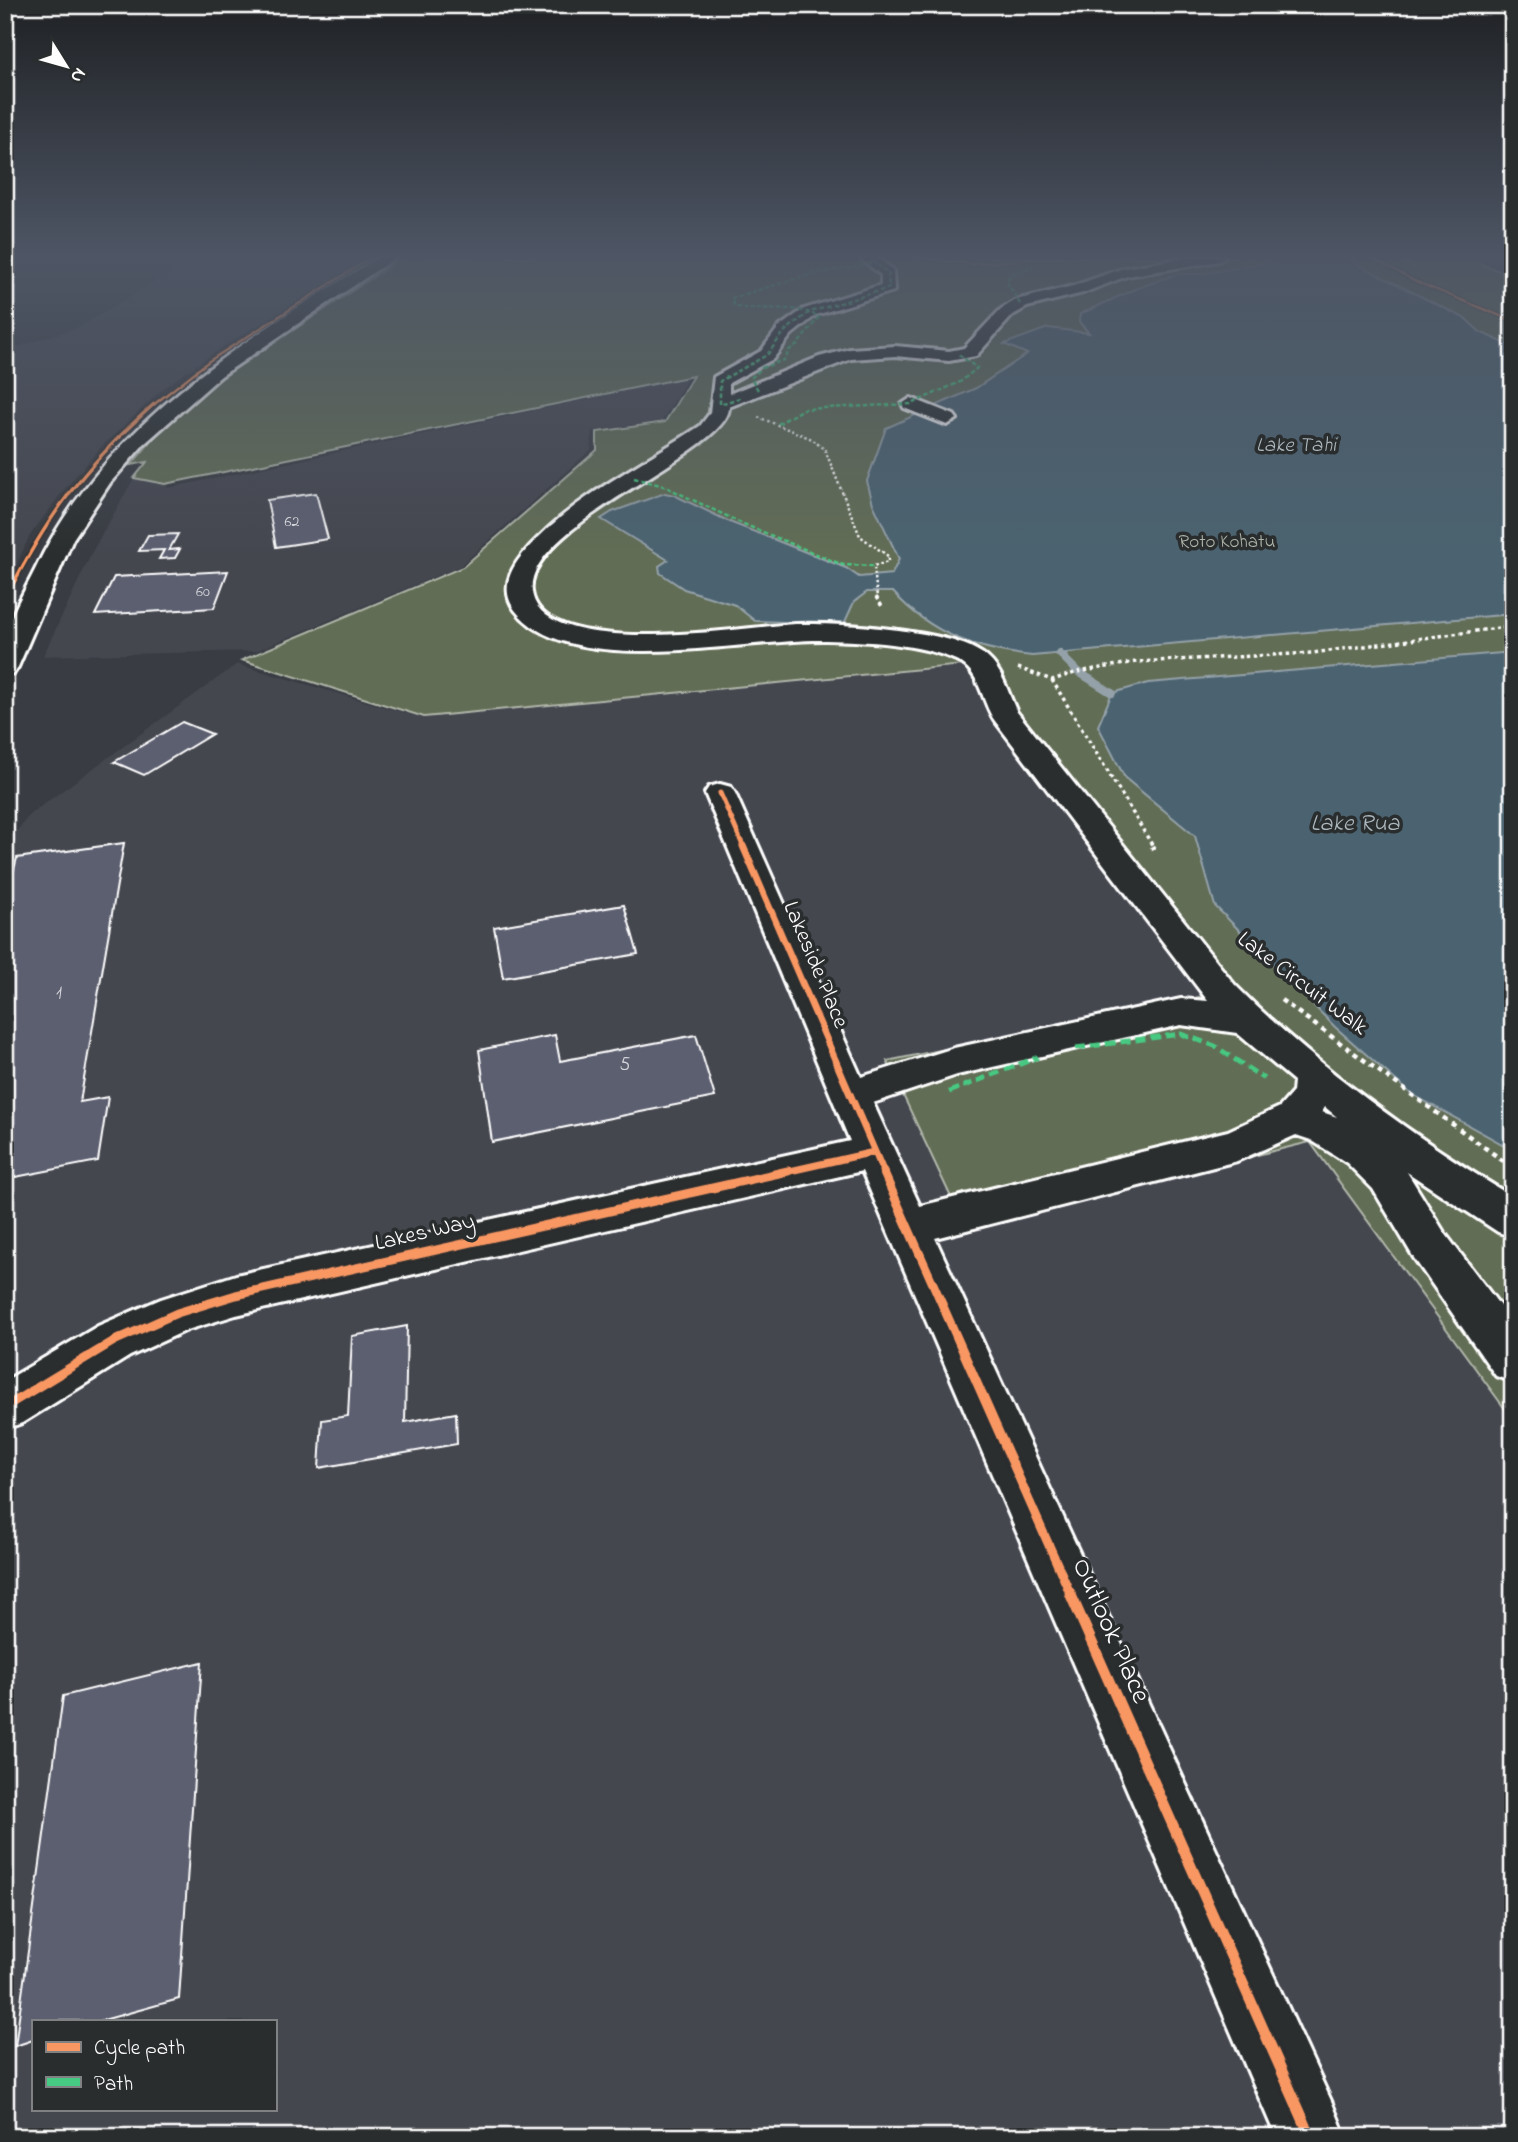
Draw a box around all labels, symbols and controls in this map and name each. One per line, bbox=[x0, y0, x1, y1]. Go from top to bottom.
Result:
north arrow bbox=[32, 32, 102, 102]
text: N bbox=[63, 61, 92, 88]
water label: Lake Tahi bbox=[1256, 431, 1338, 461]
house number: 62 bbox=[285, 510, 300, 534]
park label: Roto Kohatu bbox=[1179, 529, 1275, 556]
house number: 60 bbox=[196, 580, 210, 604]
water label: Lake Rua bbox=[1311, 807, 1401, 842]
street label: Lakeside Place bbox=[773, 896, 857, 1034]
street label: Lake Circuit Walk bbox=[1230, 924, 1375, 1045]
house number: 1 bbox=[56, 980, 62, 1007]
house number: 5 bbox=[620, 1052, 631, 1079]
street label: Lakes Way bbox=[372, 1205, 479, 1262]
street label: Outlook Place bbox=[1060, 1552, 1160, 1711]
legend bbox=[32, 2020, 276, 2110]
text: Cycle path bbox=[94, 2034, 185, 2066]
text: Path bbox=[94, 2070, 133, 2100]

